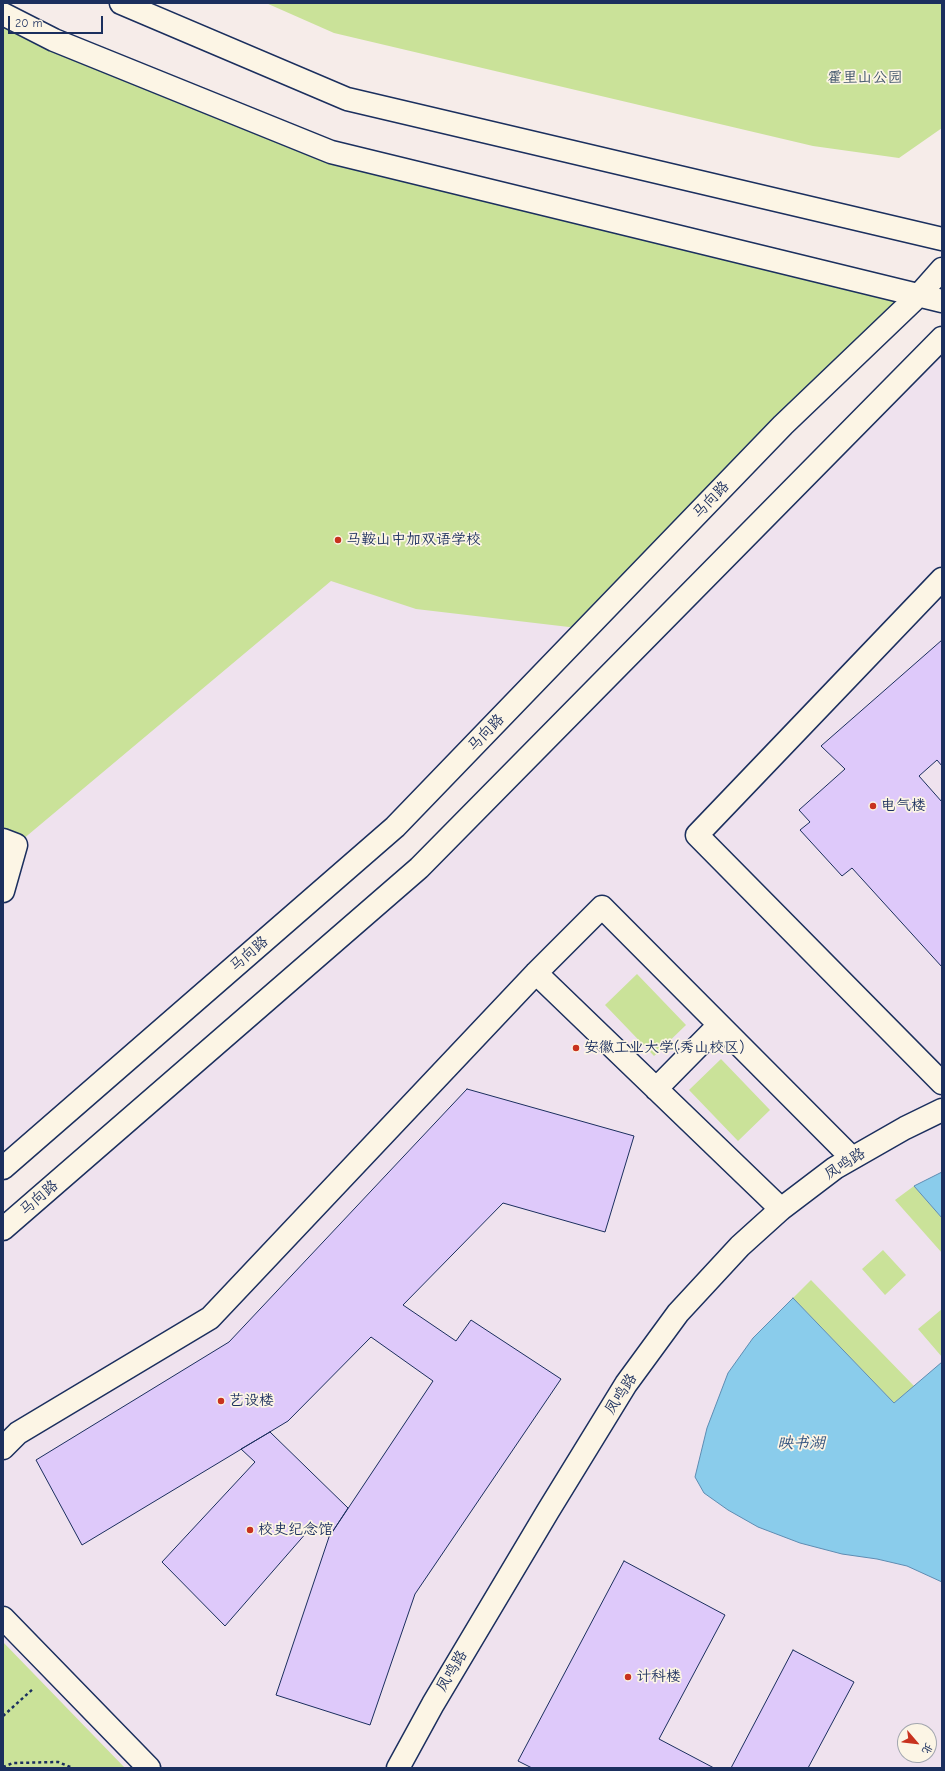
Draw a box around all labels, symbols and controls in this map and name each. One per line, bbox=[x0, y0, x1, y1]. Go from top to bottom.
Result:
scale bar bbox=[10, 8, 105, 34]
text: 20 m bbox=[15, 16, 43, 30]
park label: 霍里山公园 bbox=[828, 69, 902, 87]
street label: 马向路 bbox=[689, 478, 733, 522]
place label: 马鞍山中加双语学校 bbox=[346, 531, 481, 549]
marker: 马鞍山中加双语学校 bbox=[333, 535, 343, 545]
street label: 马向路 bbox=[464, 711, 508, 755]
place label: 电气楼 bbox=[881, 797, 926, 815]
marker: 电气楼 bbox=[868, 801, 878, 811]
street label: 马向路 bbox=[226, 932, 272, 976]
place label: 安徽工业大学(秀山校区) bbox=[584, 1039, 744, 1057]
marker: 安徽工业大学(秀山校区) bbox=[571, 1043, 581, 1053]
street label: 凤鸣路 bbox=[821, 1144, 869, 1184]
street label: 马向路 bbox=[16, 1176, 62, 1220]
street label: 凤鸣路 bbox=[601, 1370, 641, 1418]
place label: 艺设楼 bbox=[229, 1392, 274, 1410]
marker: 艺设楼 bbox=[216, 1396, 226, 1406]
water label: 映书湖 bbox=[777, 1433, 825, 1453]
place label: 校史纪念馆 bbox=[258, 1521, 333, 1539]
marker: 校史纪念馆 bbox=[245, 1525, 255, 1535]
street label: 凤鸣路 bbox=[433, 1647, 471, 1695]
place label: 计科楼 bbox=[636, 1668, 681, 1686]
marker: 计科楼 bbox=[623, 1672, 633, 1682]
north arrow bbox=[897, 1723, 937, 1763]
text: 北 bbox=[919, 1740, 935, 1756]

